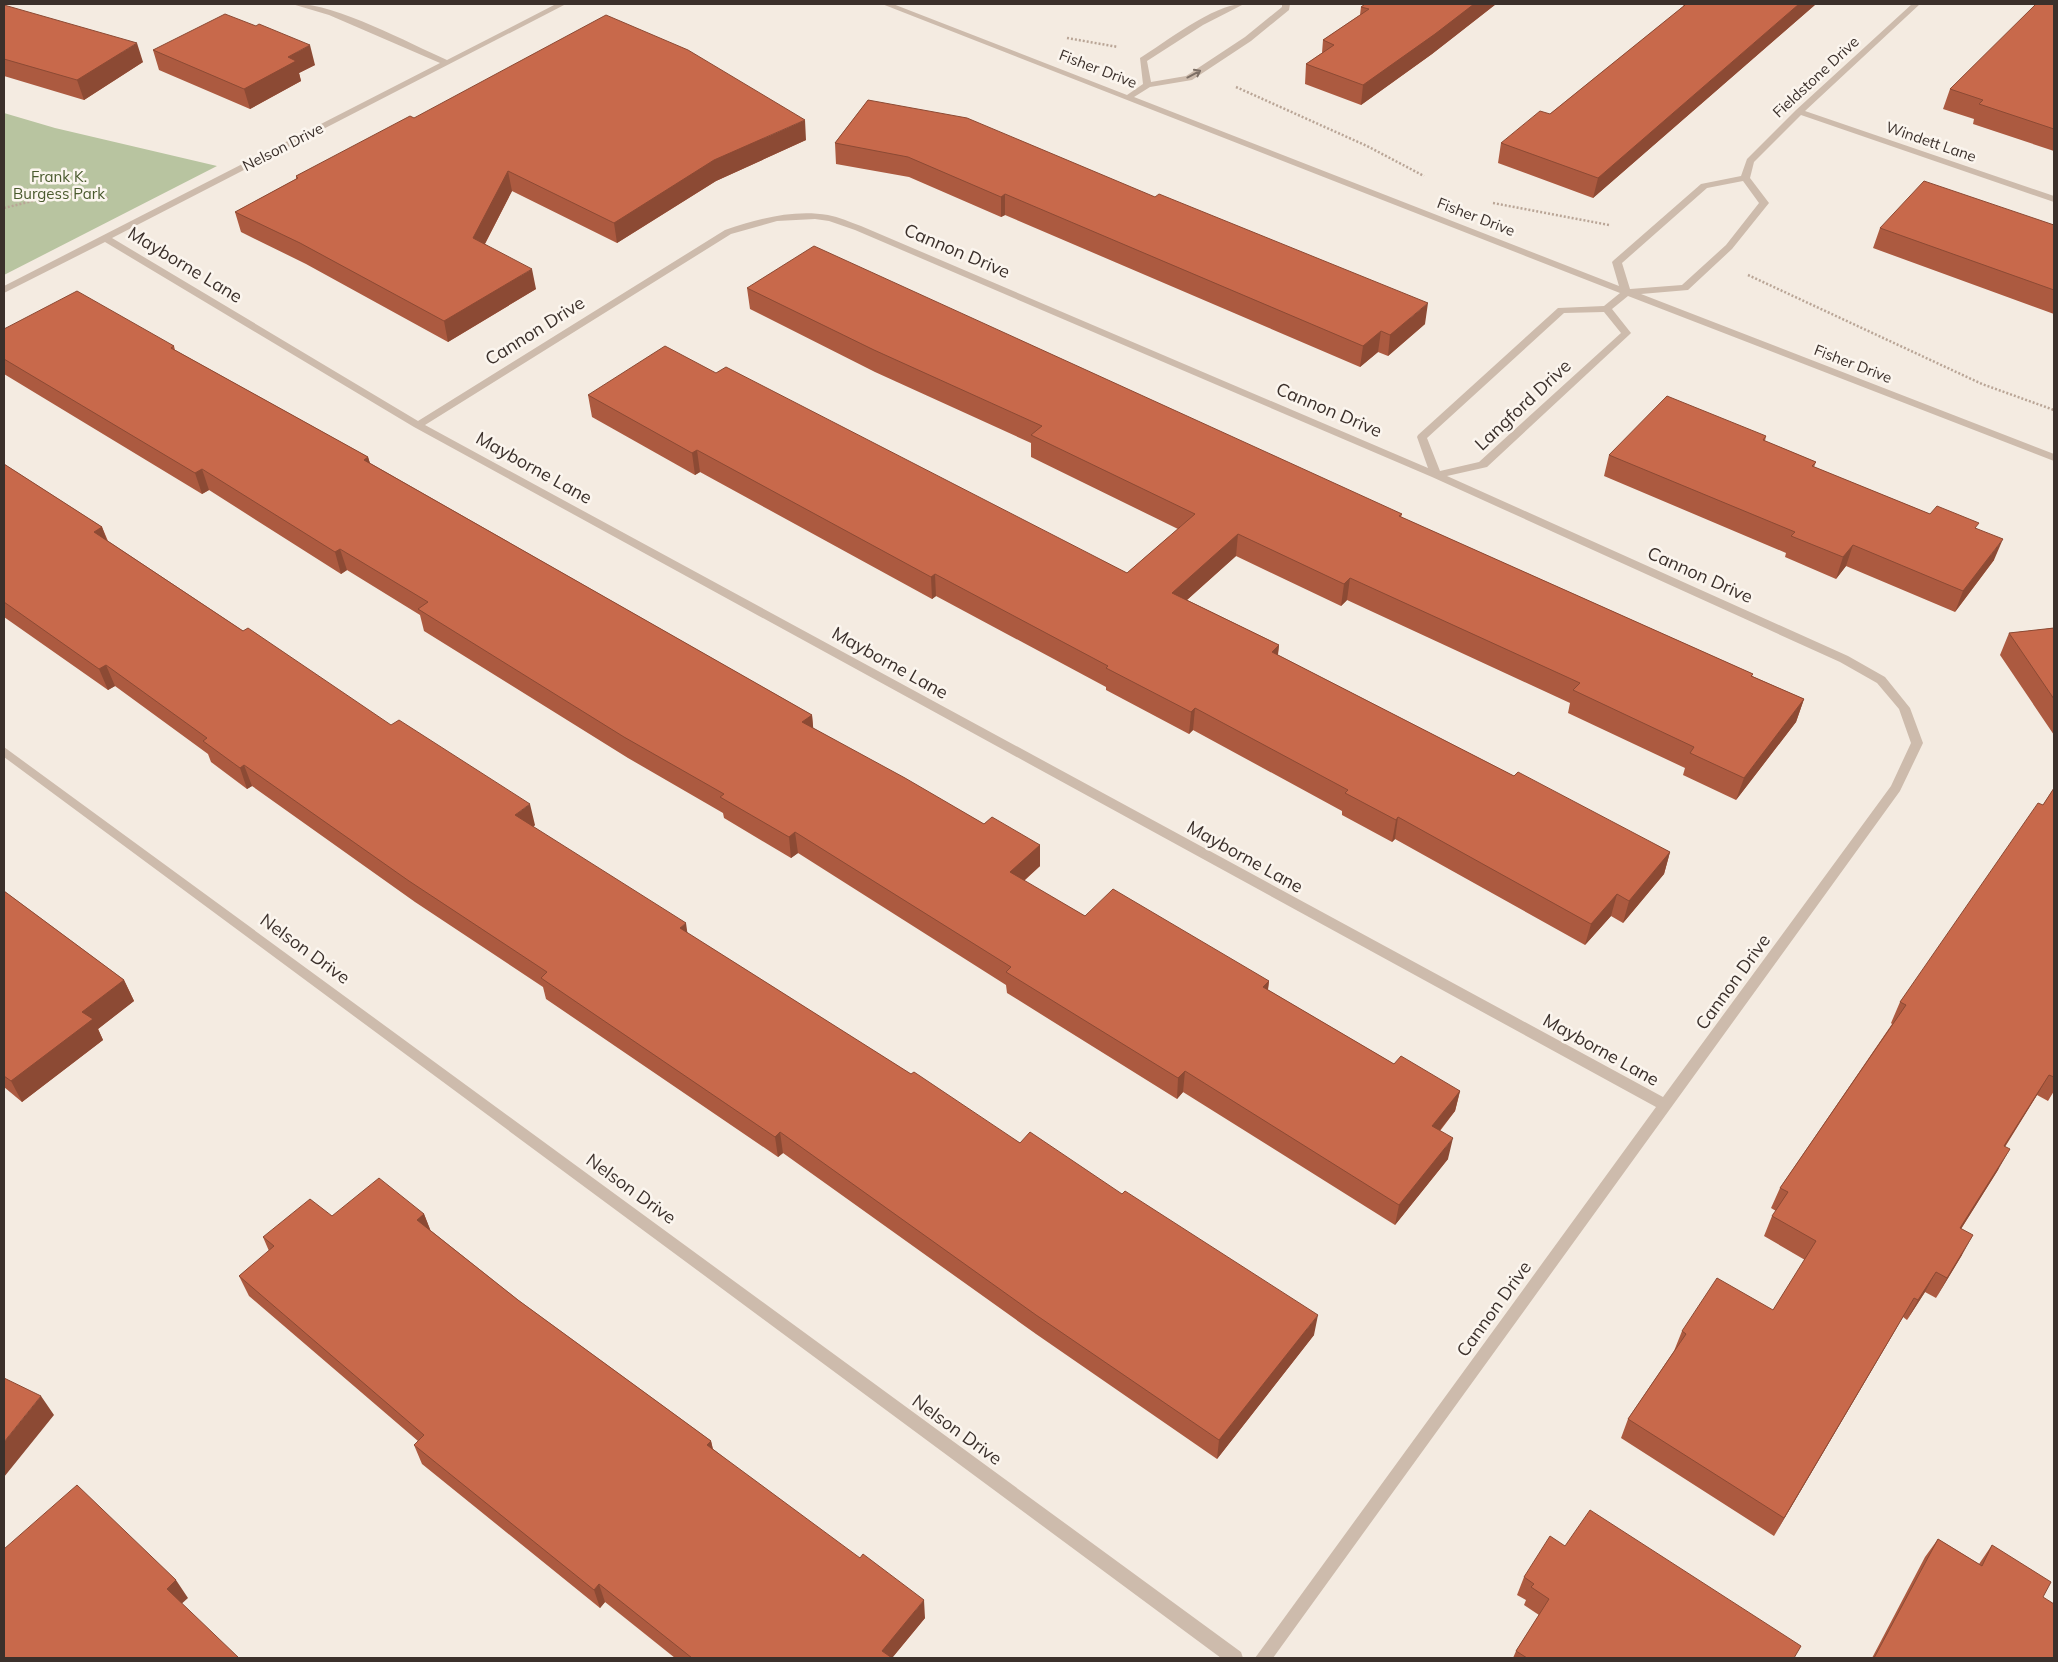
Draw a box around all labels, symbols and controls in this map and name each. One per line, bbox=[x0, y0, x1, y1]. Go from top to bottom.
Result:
street label: Fieldstone Drive bbox=[1769, 32, 1863, 121]
street label: Fisher Drive bbox=[1056, 45, 1140, 92]
one-way arrow bbox=[1186, 69, 1201, 79]
street label: Windett Lane bbox=[1883, 117, 1979, 166]
street label: Nelson Drive bbox=[239, 118, 326, 175]
park label: Frank K. Burgess Park bbox=[13, 167, 105, 203]
street label: Fisher Drive bbox=[1434, 193, 1518, 240]
street label: Cannon Drive bbox=[901, 218, 1014, 283]
street label: Mayborne Lane bbox=[124, 221, 247, 308]
street label: Cannon Drive bbox=[481, 291, 589, 370]
street label: Fisher Drive bbox=[1811, 340, 1895, 387]
street label: Langford Drive bbox=[1470, 354, 1576, 455]
street label: Cannon Drive bbox=[1273, 377, 1386, 442]
street label: Mayborne Lane bbox=[472, 426, 596, 509]
street label: Cannon Drive bbox=[1644, 541, 1756, 608]
street label: Mayborne Lane bbox=[828, 621, 952, 704]
street label: Mayborne Lane bbox=[1183, 815, 1307, 898]
street label: Nelson Drive bbox=[256, 908, 355, 989]
street label: Cannon Drive bbox=[1690, 929, 1775, 1034]
street label: Mayborne Lane bbox=[1539, 1008, 1663, 1091]
street label: Nelson Drive bbox=[582, 1148, 681, 1229]
street label: Cannon Drive bbox=[1451, 1256, 1536, 1361]
street label: Nelson Drive bbox=[908, 1389, 1007, 1470]

